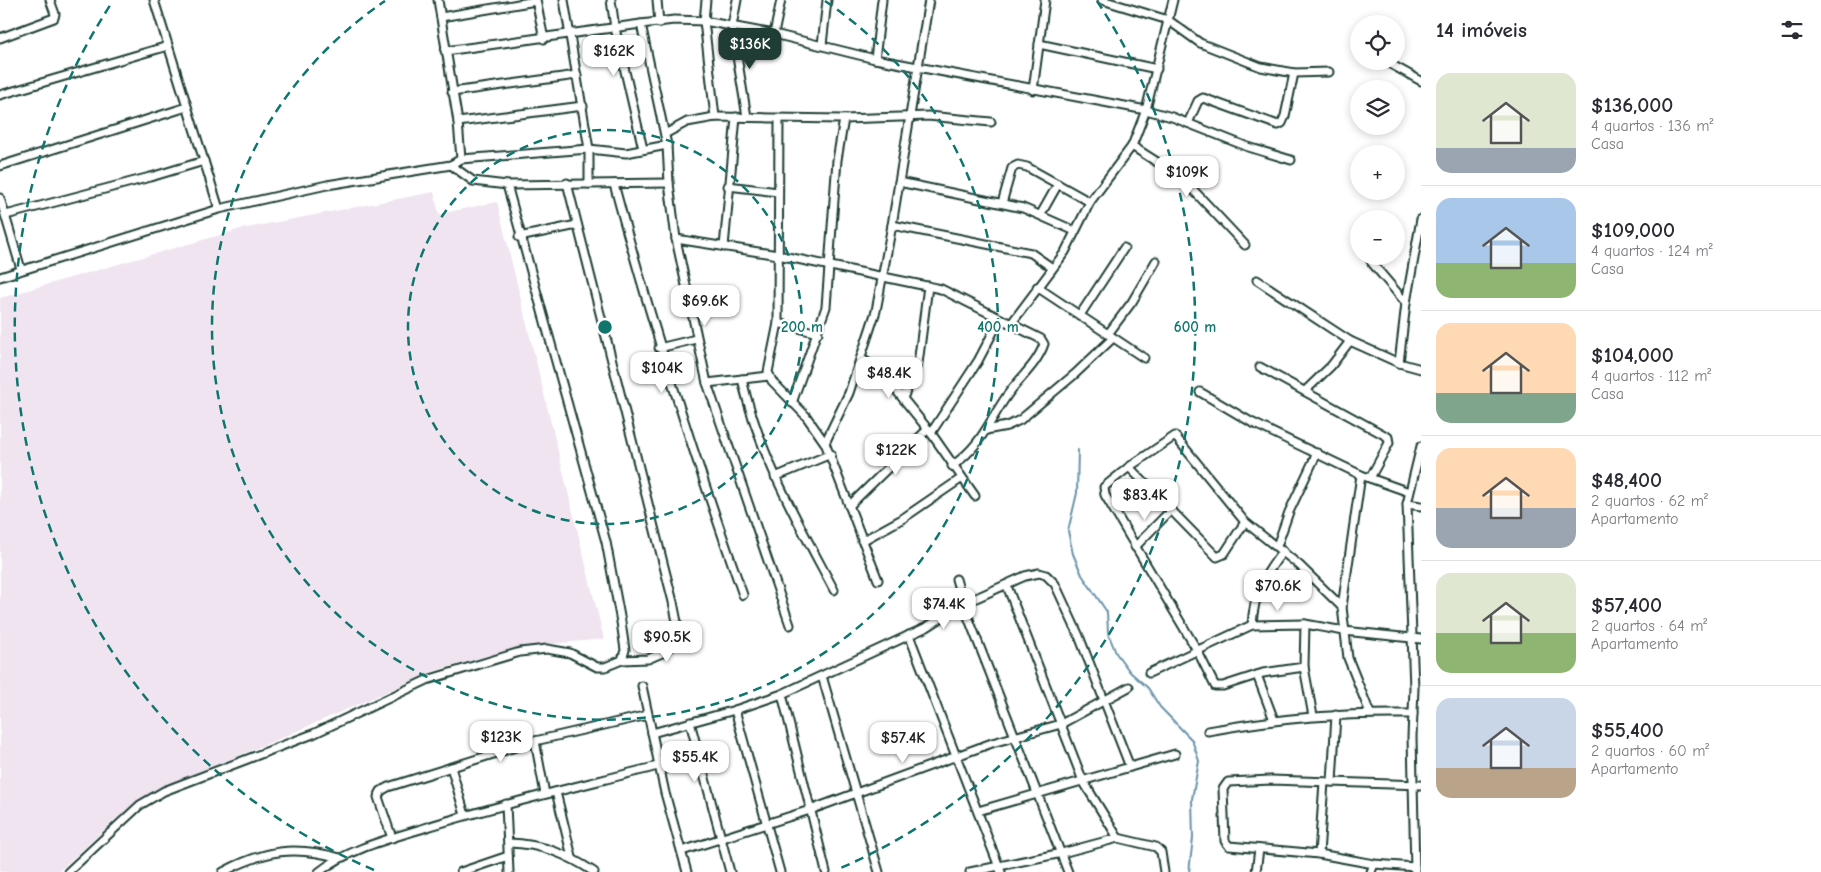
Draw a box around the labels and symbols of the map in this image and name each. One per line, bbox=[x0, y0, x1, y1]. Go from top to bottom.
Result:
pin: $136K bbox=[715, 28, 785, 70]
pin: $162K bbox=[579, 34, 649, 77]
pin: $109K bbox=[1152, 156, 1222, 198]
pin: $69.6K bbox=[664, 284, 746, 327]
centre of rings bbox=[596, 318, 614, 336]
text: 200 m bbox=[781, 318, 823, 336]
text: 400 m bbox=[977, 318, 1019, 336]
text: 600 m bbox=[1174, 318, 1216, 336]
pin: $104K bbox=[627, 352, 697, 394]
pin: $48.4K bbox=[848, 356, 930, 399]
pin: $122K bbox=[861, 434, 931, 476]
pin: $83.4K bbox=[1104, 478, 1186, 521]
pin: $70.6K bbox=[1237, 570, 1319, 612]
pin: $74.4K bbox=[903, 588, 985, 630]
pin: $90.5K bbox=[626, 620, 708, 663]
pin: $123K bbox=[466, 720, 536, 763]
pin: $57.4K bbox=[862, 722, 944, 764]
pin: $55.4K bbox=[654, 740, 736, 783]

